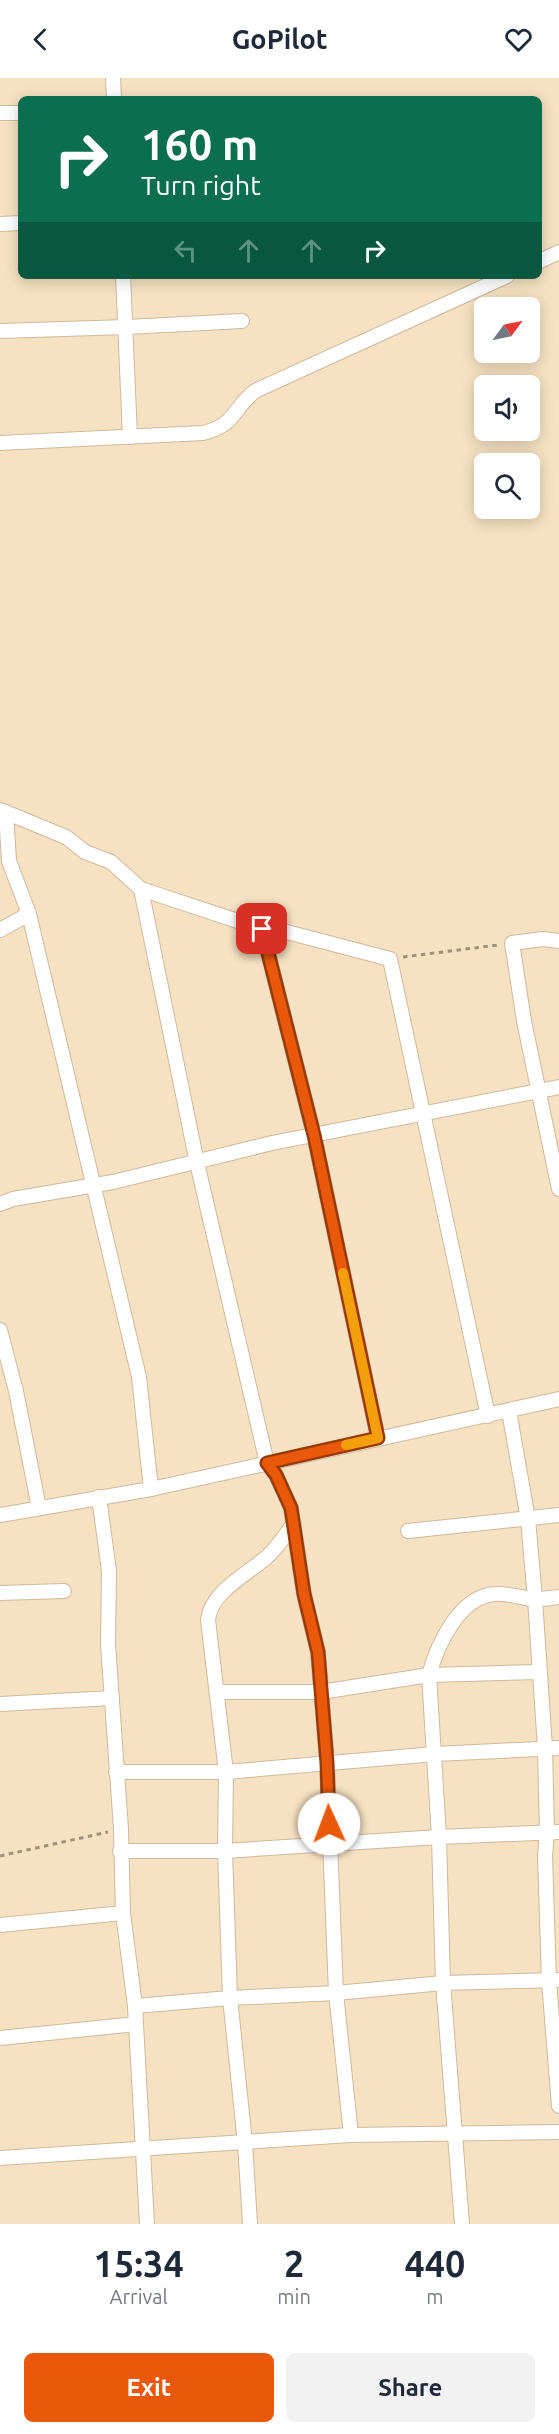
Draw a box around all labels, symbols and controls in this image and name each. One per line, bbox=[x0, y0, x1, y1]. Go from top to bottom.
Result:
icon: back bbox=[24, 23, 57, 56]
icon: heart bbox=[502, 23, 535, 56]
text: GoPilot bbox=[232, 24, 327, 54]
icon: right bbox=[42, 120, 120, 198]
text: 160 m bbox=[141, 121, 258, 168]
text: Turn right bbox=[141, 170, 261, 200]
icon: left bbox=[169, 234, 202, 267]
icon: ahead bbox=[232, 234, 265, 267]
icon: ahead bbox=[295, 234, 328, 267]
icon: right bbox=[358, 234, 391, 267]
north arrow bbox=[474, 297, 540, 363]
map controls bbox=[474, 297, 540, 519]
button: sound bbox=[474, 375, 540, 441]
button: search bbox=[474, 453, 540, 519]
pin bbox=[236, 903, 287, 954]
icon: arrive bbox=[245, 912, 278, 945]
position arrow bbox=[297, 1792, 361, 1856]
text: 15:34 bbox=[94, 2243, 184, 2284]
text: 2 bbox=[284, 2243, 304, 2284]
text: 440 bbox=[404, 2243, 465, 2284]
text: Arrival bbox=[110, 2285, 168, 2308]
text: min bbox=[277, 2285, 311, 2308]
text: m bbox=[426, 2285, 444, 2308]
button: Exit bbox=[24, 2353, 274, 2422]
button: Share bbox=[286, 2353, 535, 2422]

